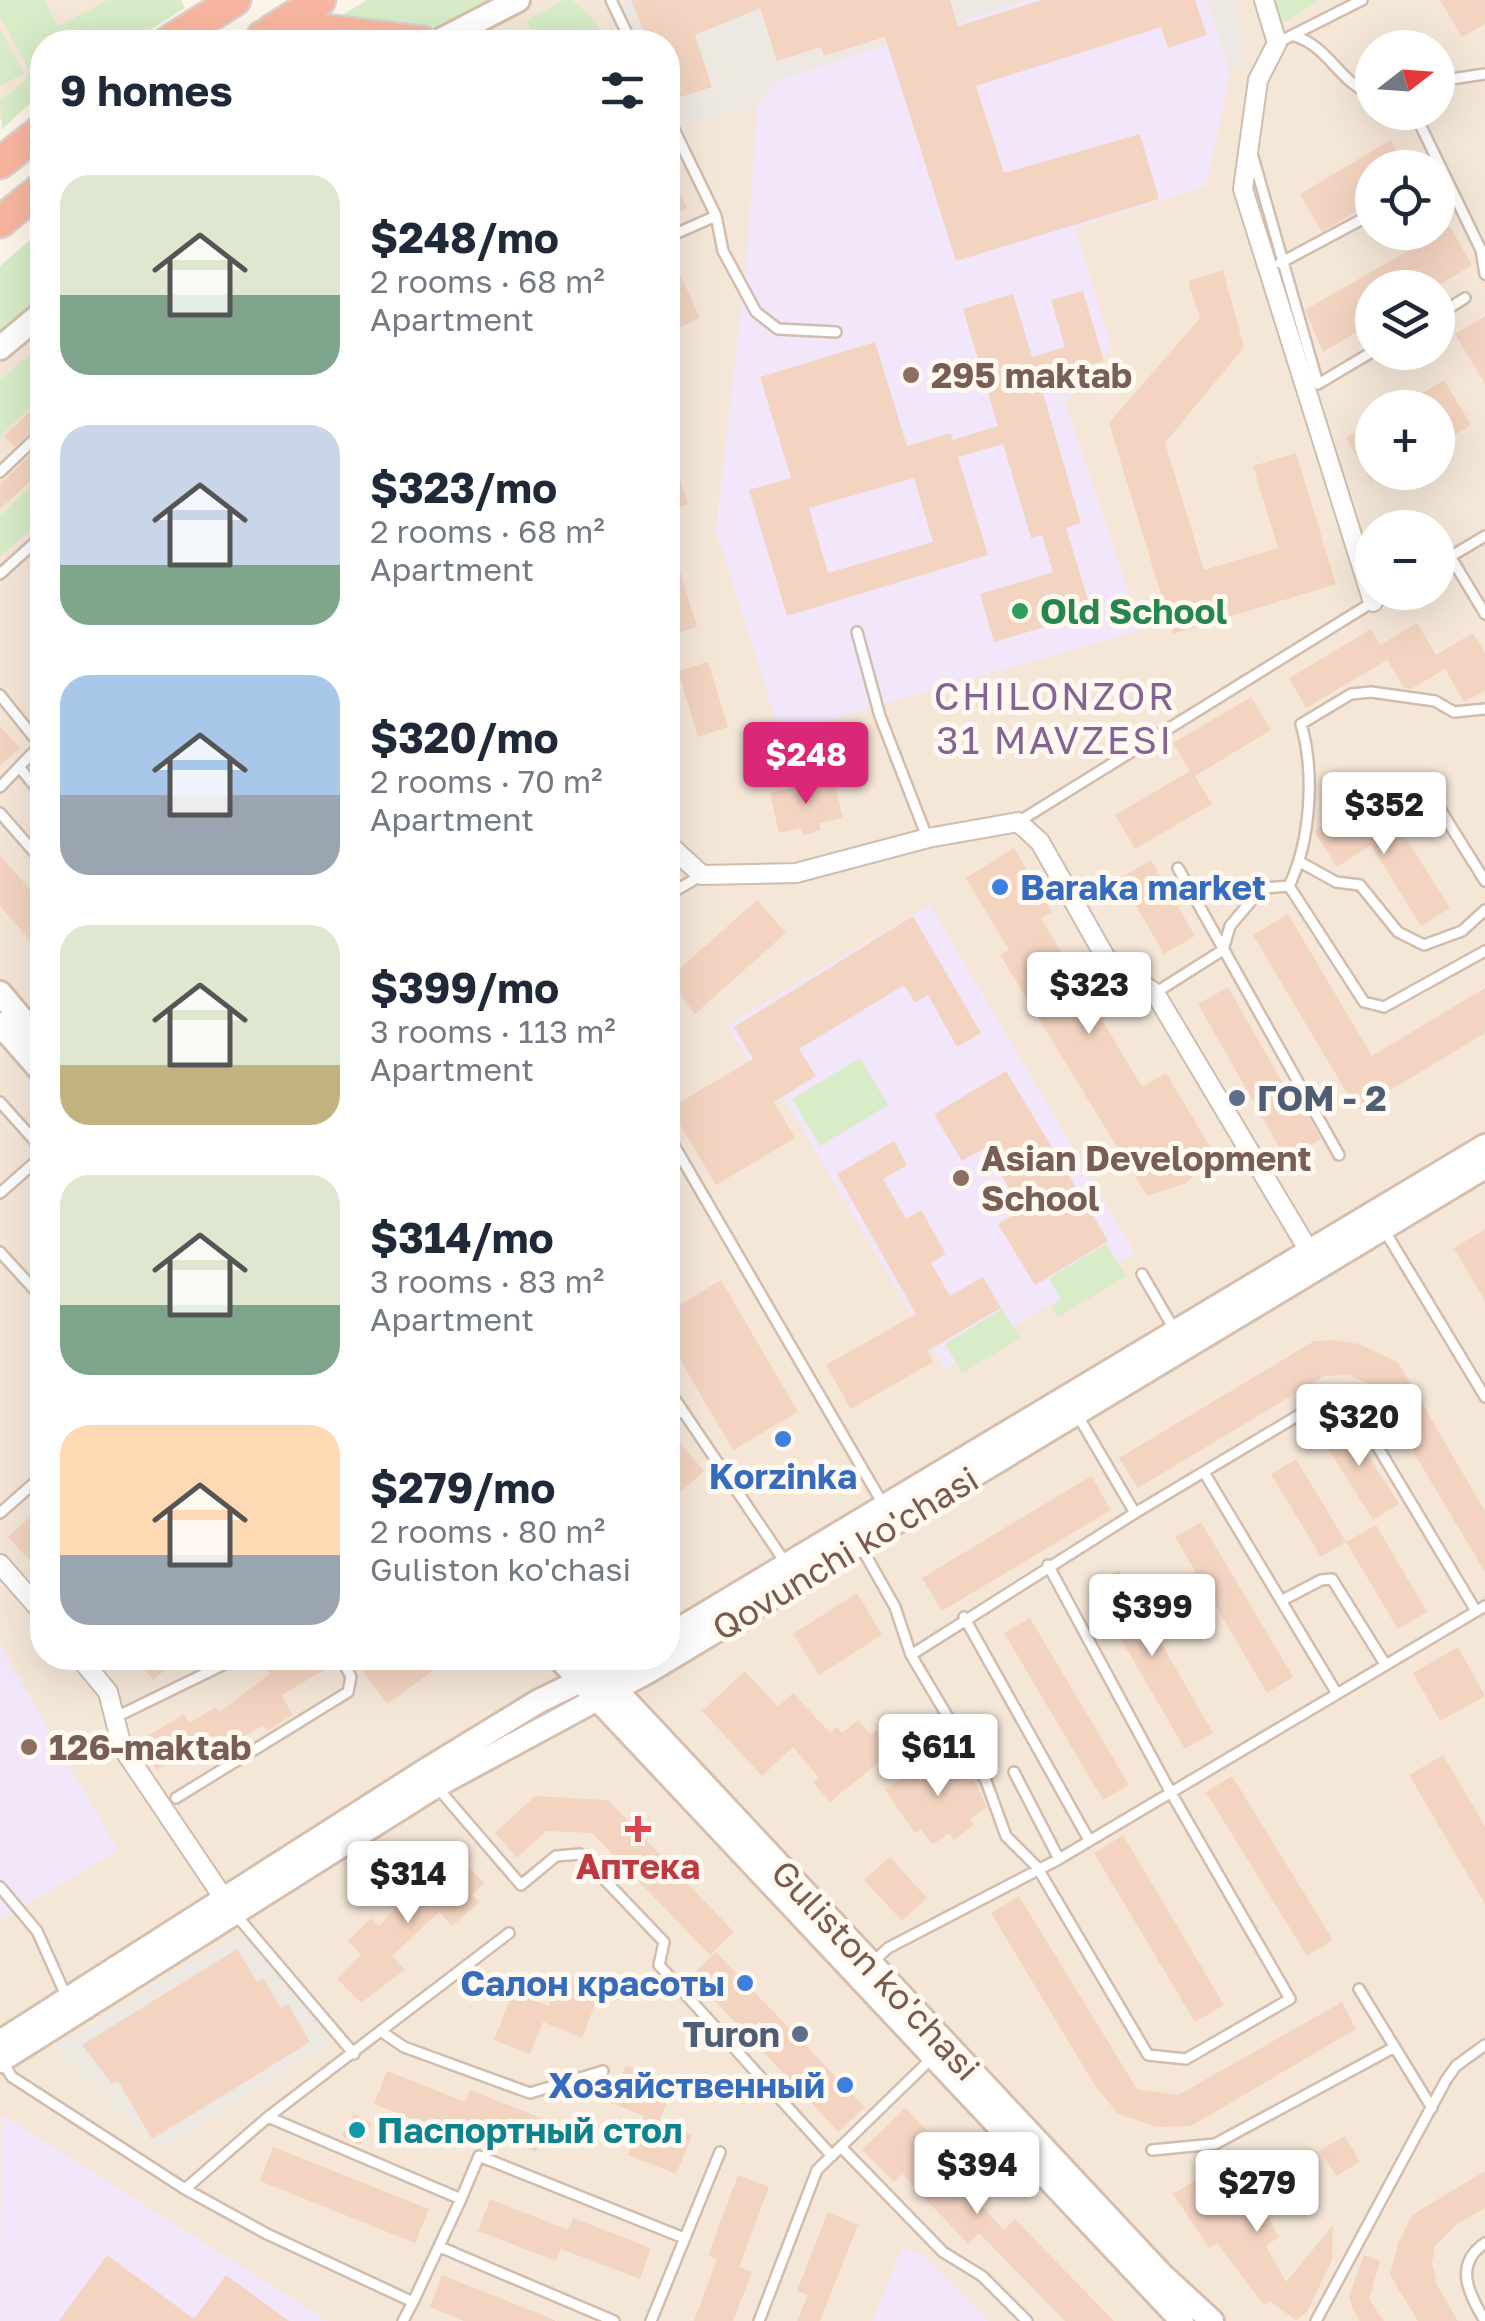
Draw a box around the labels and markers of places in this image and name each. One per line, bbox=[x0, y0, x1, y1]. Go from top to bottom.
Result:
place label: 295 maktab bbox=[931, 354, 1132, 396]
marker: 295 maktab bbox=[900, 364, 922, 386]
place label: Old School bbox=[1040, 590, 1228, 632]
marker: Old School bbox=[1009, 600, 1031, 622]
pin: $248 bbox=[747, 722, 865, 807]
pin: $352 bbox=[1325, 772, 1443, 857]
place label: Baraka market bbox=[1020, 866, 1266, 908]
marker: Baraka market bbox=[989, 876, 1011, 898]
pin: $323 bbox=[1030, 952, 1148, 1037]
place label: ГОМ - 2 bbox=[1257, 1077, 1387, 1119]
marker: ГОМ - 2 bbox=[1226, 1087, 1248, 1109]
place label: Asian Development School bbox=[981, 1137, 1312, 1219]
marker: Asian Development School bbox=[950, 1167, 972, 1189]
pin: $320 bbox=[1300, 1384, 1418, 1469]
marker: Korzinka bbox=[772, 1428, 794, 1450]
place label: Korzinka bbox=[709, 1455, 857, 1497]
pin: $399 bbox=[1093, 1574, 1211, 1659]
pin: $611 bbox=[879, 1714, 997, 1799]
place label: 126-maktab bbox=[49, 1726, 251, 1768]
marker: 126-maktab bbox=[18, 1736, 40, 1758]
marker: Аптека bbox=[627, 1818, 649, 1840]
pin: $314 bbox=[349, 1841, 467, 1926]
place label: Аптека bbox=[576, 1845, 700, 1887]
place label: Салон красоты bbox=[460, 1962, 725, 2004]
marker: Салон красоты bbox=[734, 1972, 756, 1994]
place label: Turon bbox=[683, 2013, 780, 2055]
marker: Turon bbox=[789, 2023, 811, 2045]
place label: Хозяйственный bbox=[548, 2064, 825, 2106]
marker: Хозяйственный bbox=[834, 2074, 856, 2096]
place label: Паспортный стол bbox=[377, 2109, 683, 2151]
marker: Паспортный стол bbox=[346, 2119, 368, 2141]
pin: $394 bbox=[918, 2132, 1036, 2217]
pin: $279 bbox=[1198, 2150, 1316, 2235]

